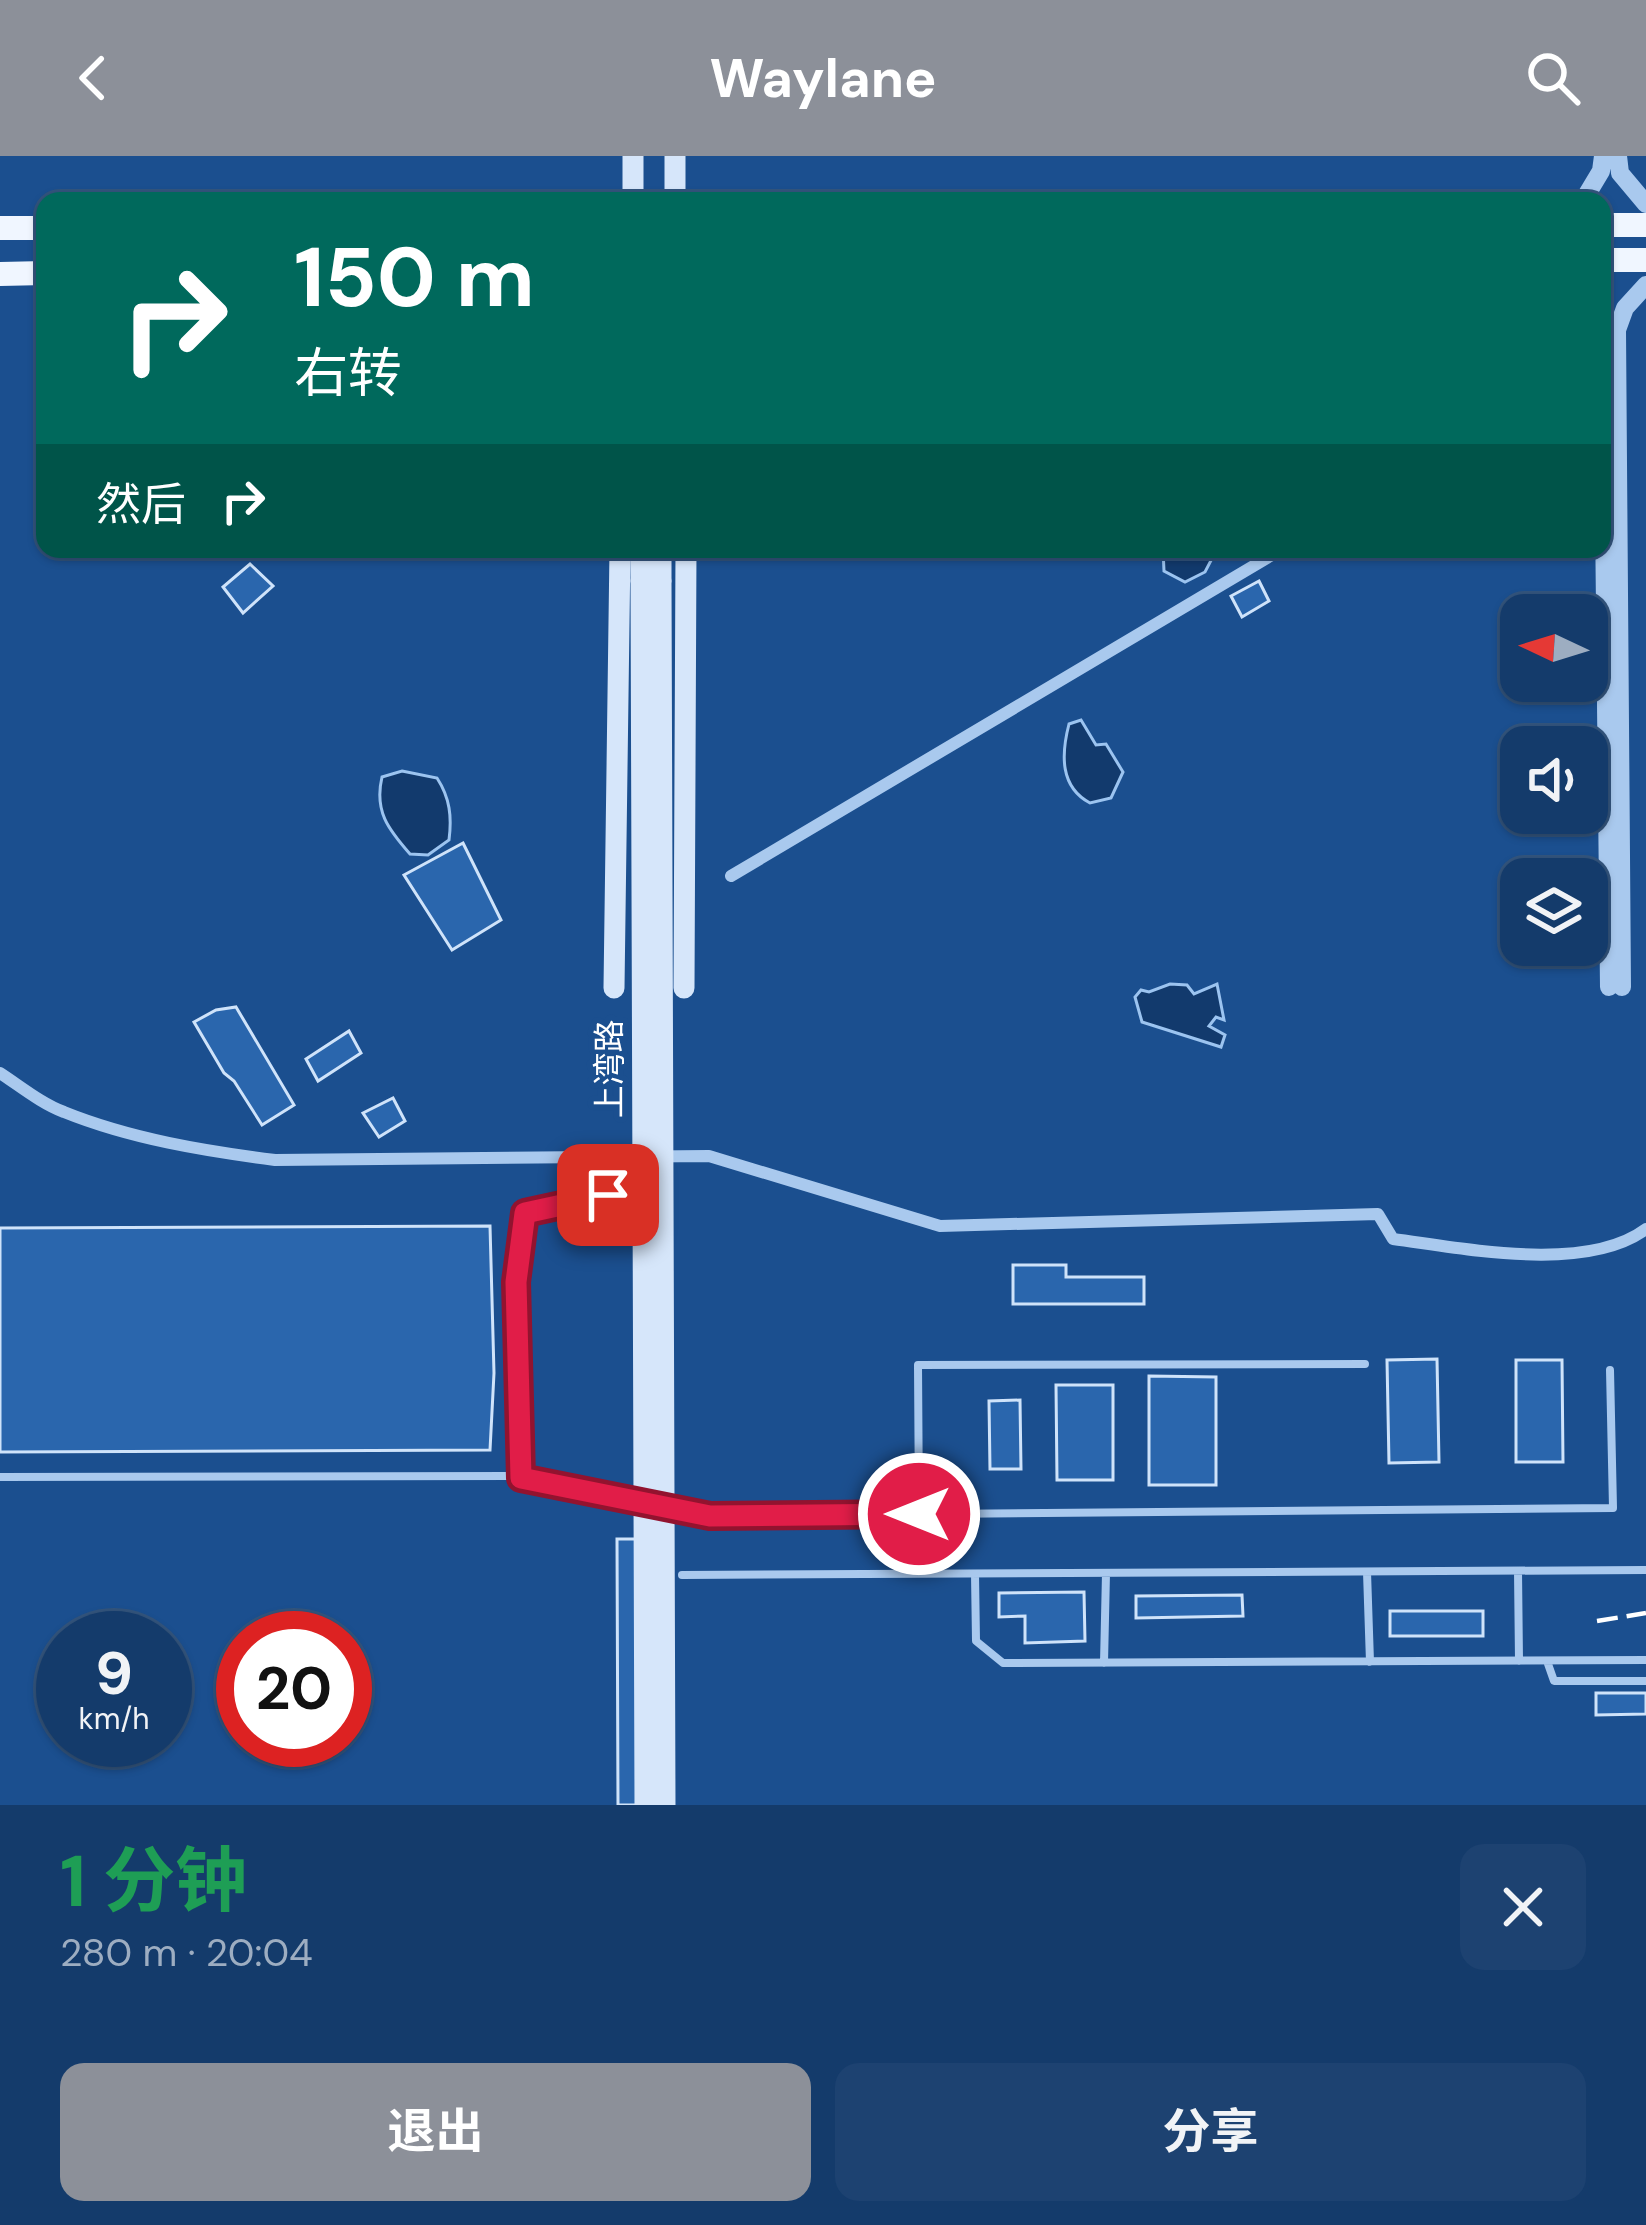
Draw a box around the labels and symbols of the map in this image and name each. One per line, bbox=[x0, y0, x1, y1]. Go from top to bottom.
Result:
north arrow bbox=[1500, 594, 1608, 702]
street label: 上湾路 bbox=[588, 1020, 631, 1119]
pin bbox=[557, 1144, 659, 1246]
position arrow bbox=[856, 1451, 982, 1577]
speed limit sign: 20 bbox=[216, 1611, 372, 1767]

